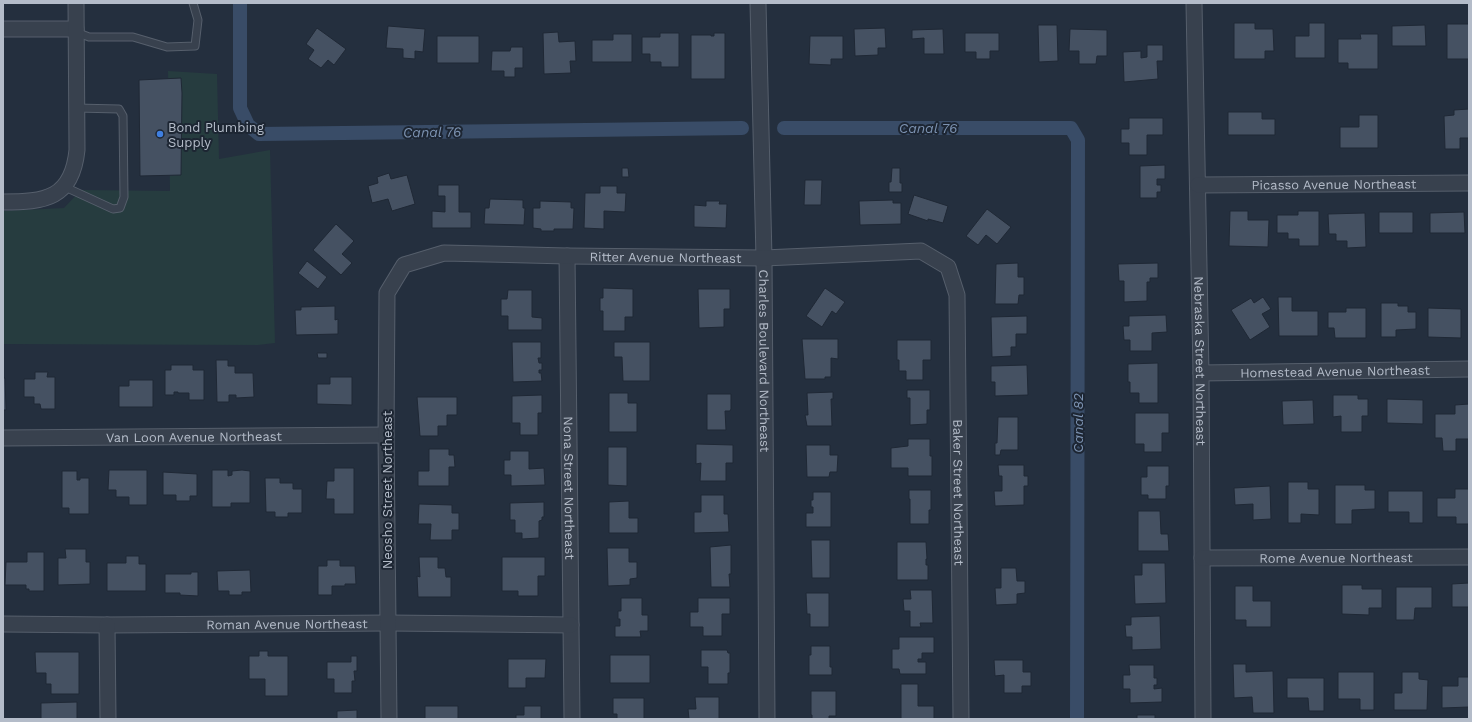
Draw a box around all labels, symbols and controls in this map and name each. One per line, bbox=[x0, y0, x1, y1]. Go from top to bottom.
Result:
place label: Bond Plumbing Supply bbox=[168, 120, 264, 150]
water label: Canal 76 bbox=[899, 120, 958, 136]
water label: Canal 76 bbox=[403, 123, 462, 141]
marker: Bond Plumbing Supply bbox=[155, 129, 165, 139]
street label: Picasso Avenue Northeast bbox=[1252, 176, 1417, 192]
street label: Ritter Avenue Northeast bbox=[589, 249, 742, 265]
street label: Charles Boulevard Northeast bbox=[757, 270, 773, 453]
street label: Nebraska Street Northeast bbox=[1192, 276, 1209, 446]
street label: Homestead Avenue Northeast bbox=[1240, 362, 1431, 380]
water label: Canal 82 bbox=[1070, 393, 1086, 453]
street label: Neosho Street Northeast bbox=[380, 410, 395, 569]
street label: Nona Street Northeast bbox=[561, 416, 578, 560]
street label: Baker Street Northeast bbox=[951, 419, 967, 566]
street label: Van Loon Avenue Northeast bbox=[106, 428, 283, 445]
street label: Rome Avenue Northeast bbox=[1259, 550, 1413, 565]
street label: Roman Avenue Northeast bbox=[206, 616, 368, 632]

